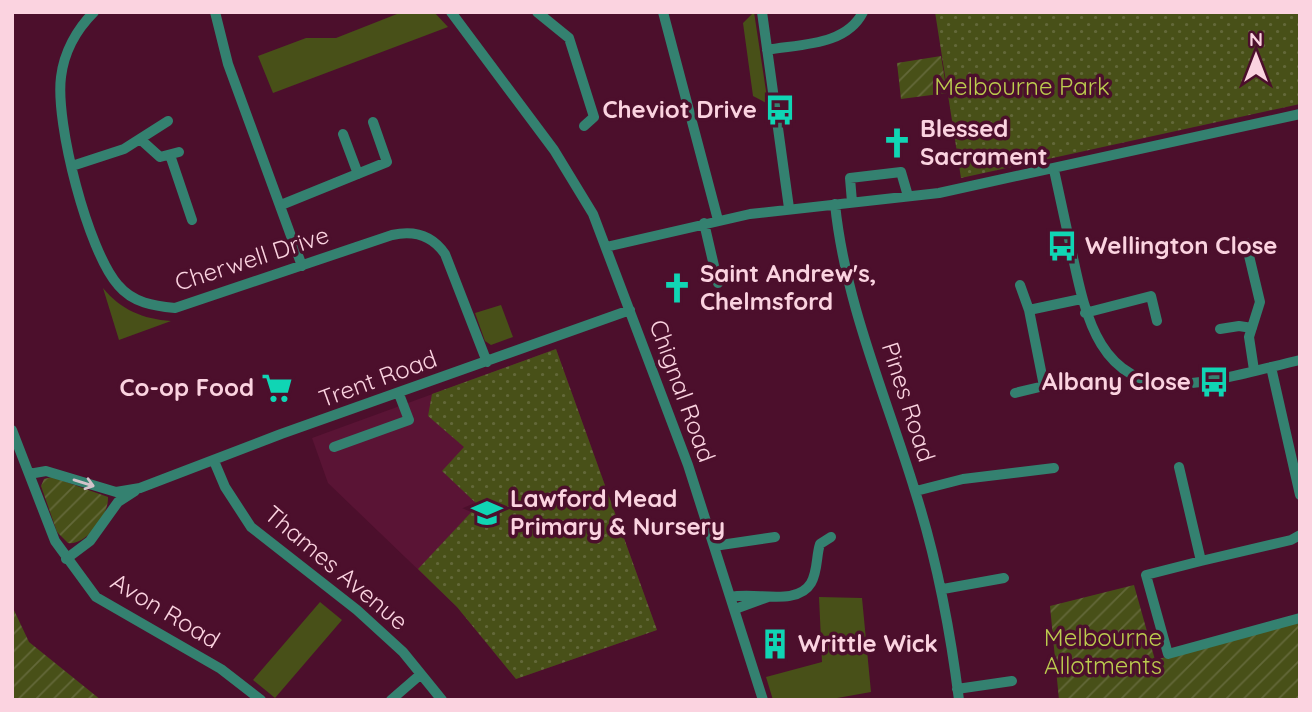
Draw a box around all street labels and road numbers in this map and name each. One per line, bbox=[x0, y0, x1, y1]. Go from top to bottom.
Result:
street label: Cherwell Drive bbox=[171, 219, 333, 297]
street label: Chignal Road bbox=[643, 315, 723, 466]
street label: Pines Road bbox=[875, 338, 942, 465]
street label: Trent Road bbox=[315, 343, 441, 413]
street label: Thames Avenue bbox=[259, 499, 414, 636]
street label: Avon Road bbox=[106, 566, 225, 654]

